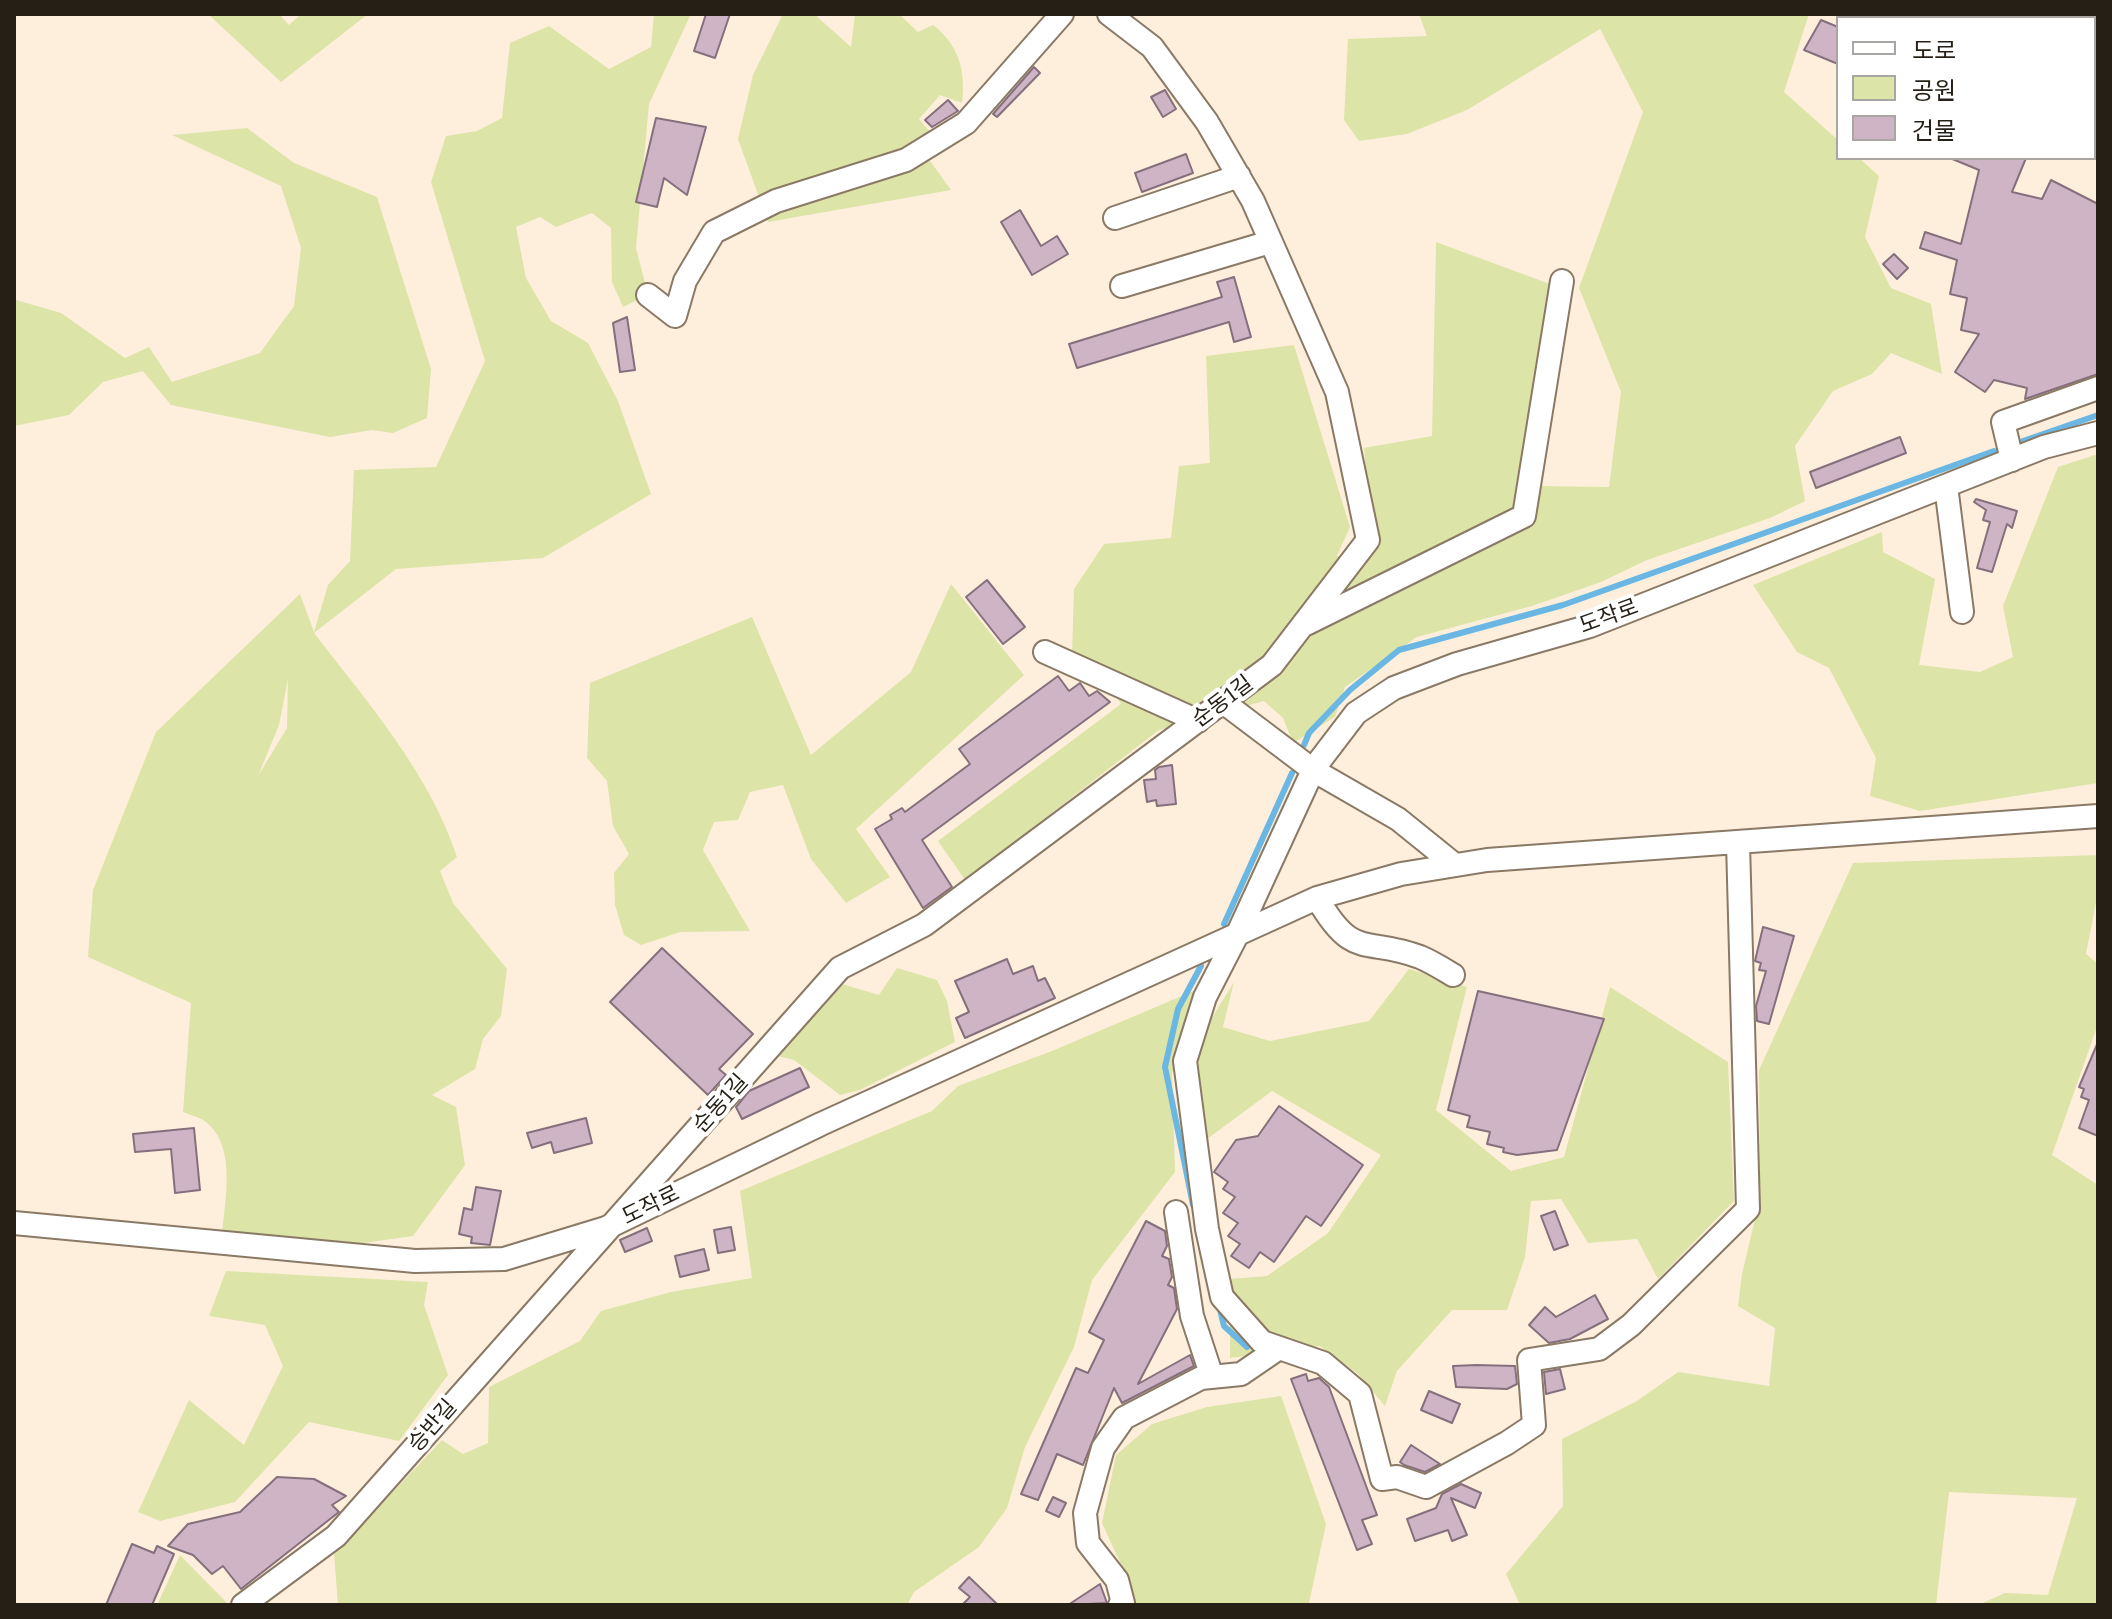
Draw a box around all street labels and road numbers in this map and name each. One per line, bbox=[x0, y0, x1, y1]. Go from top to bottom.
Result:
street label: 도작로 bbox=[1576, 594, 1642, 640]
street label: 순동1길 bbox=[1187, 670, 1259, 734]
street label: 순동1길 bbox=[688, 1069, 754, 1139]
street label: 도작로 bbox=[618, 1181, 684, 1231]
street label: 승반길 bbox=[403, 1394, 463, 1458]

